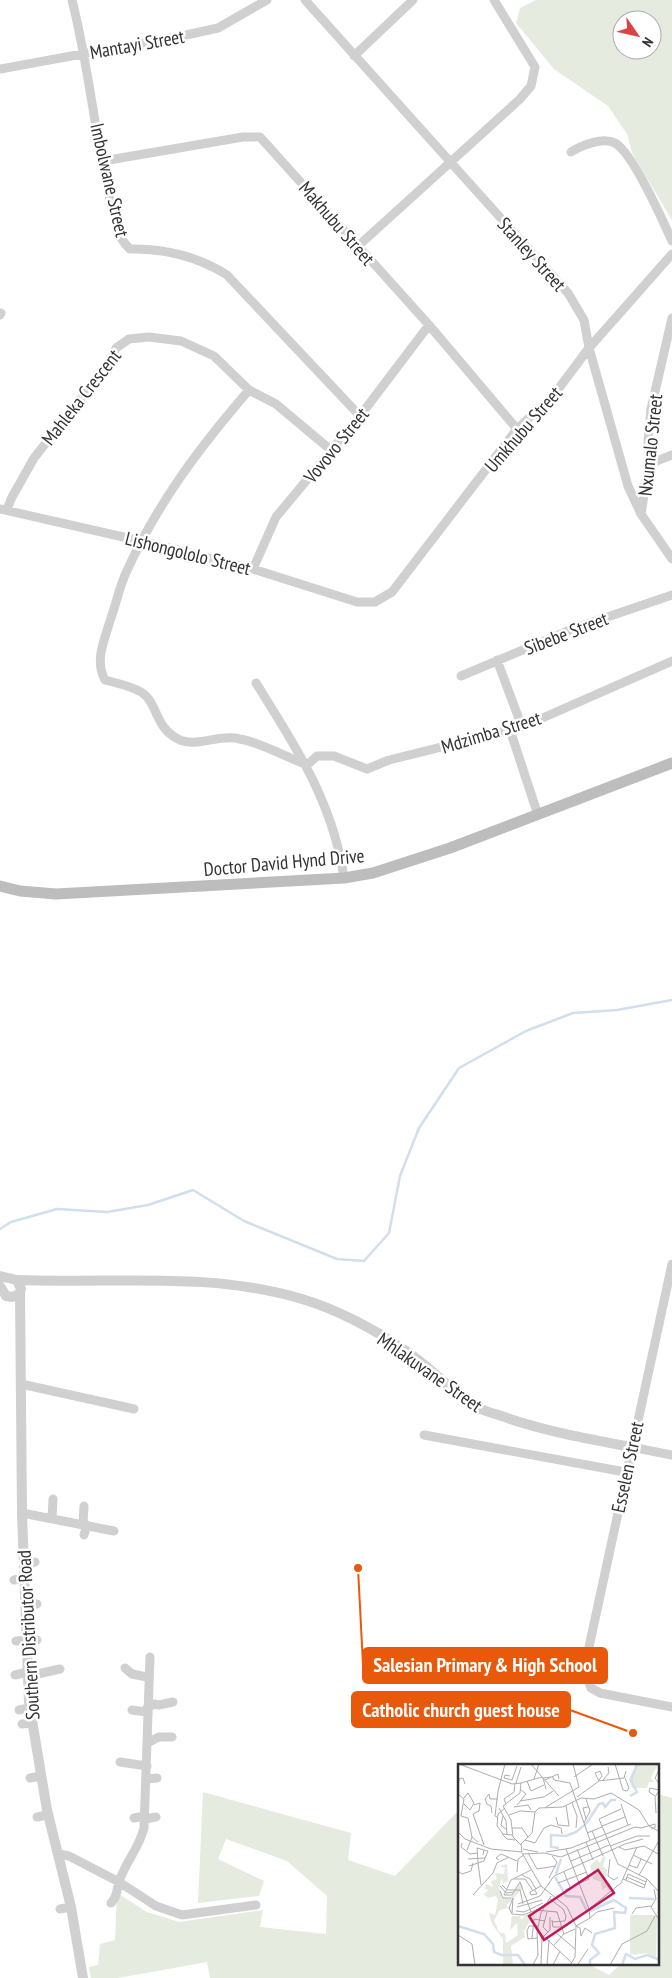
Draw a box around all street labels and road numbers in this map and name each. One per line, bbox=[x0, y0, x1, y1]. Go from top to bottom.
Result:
street label: Mantayi Street bbox=[88, 24, 187, 64]
street label: Imbolwane Street bbox=[85, 121, 135, 240]
street label: Makhubu Street bbox=[294, 176, 381, 271]
street label: Stanley Street bbox=[493, 212, 572, 296]
street label: Mahleka Crescent bbox=[36, 344, 126, 450]
street label: Umkhubu Street bbox=[479, 381, 567, 477]
street label: Nxumalo Street bbox=[633, 392, 667, 497]
street label: Vovovo Street bbox=[298, 402, 374, 488]
street label: Lishongololo Street bbox=[123, 526, 254, 580]
street label: Sibebe Street bbox=[521, 606, 612, 660]
street label: Mdzimba Street bbox=[438, 705, 544, 759]
street label: Doctor David Hynd Drive bbox=[203, 843, 366, 881]
street label: Mhlakuvane Street bbox=[373, 1327, 488, 1417]
street label: Esselen Street bbox=[606, 1418, 649, 1515]
street label: Southern Distributor Road bbox=[12, 1549, 44, 1721]

